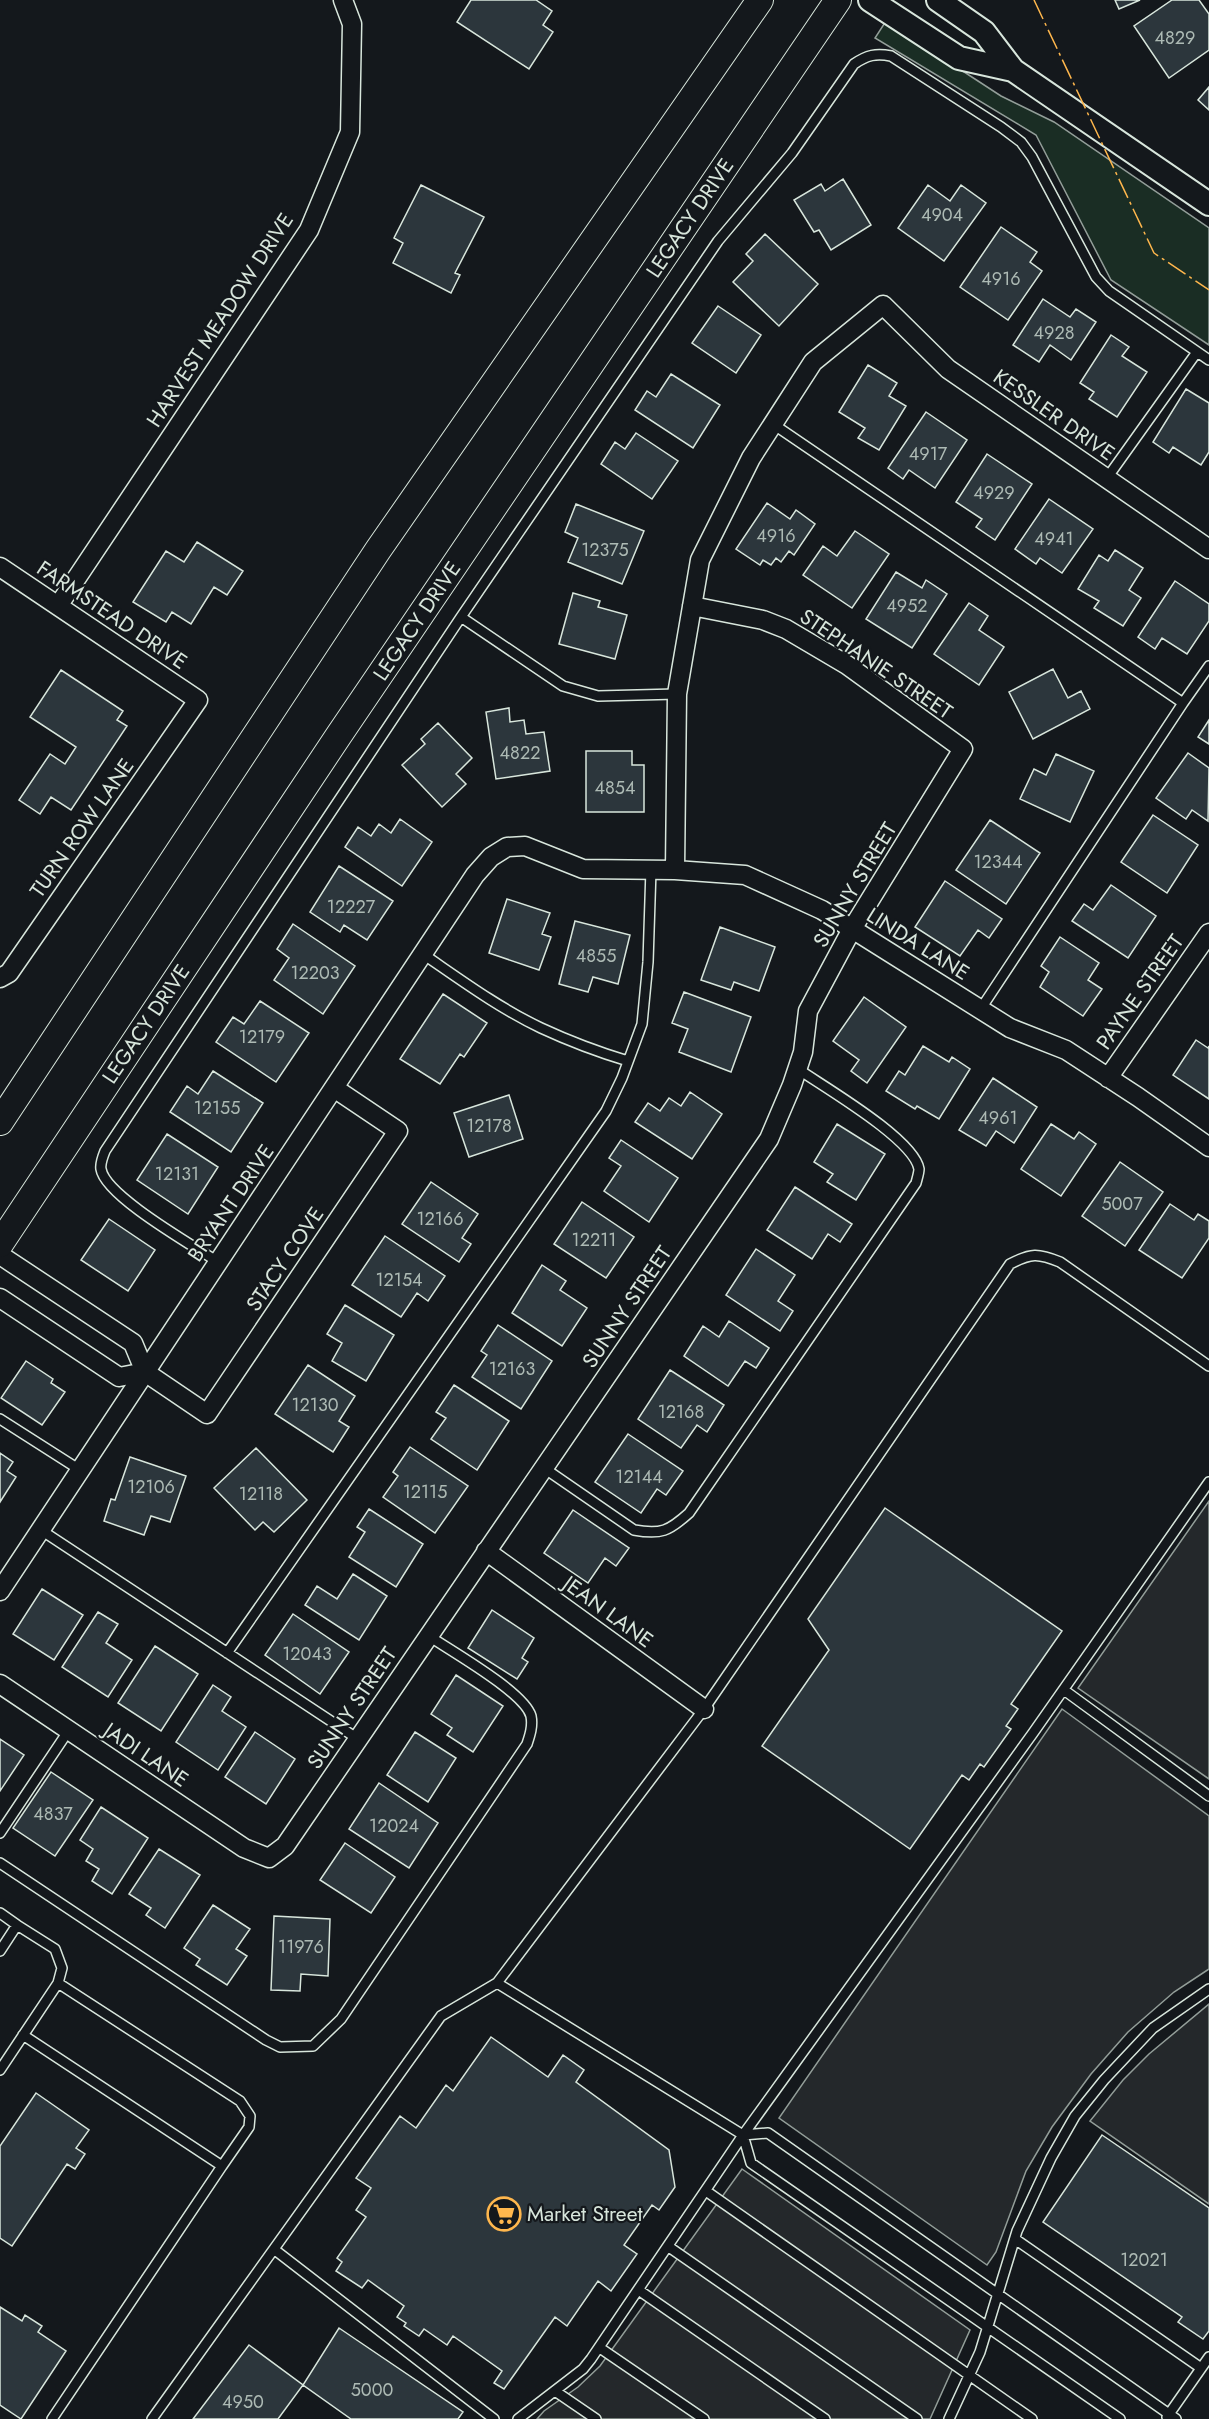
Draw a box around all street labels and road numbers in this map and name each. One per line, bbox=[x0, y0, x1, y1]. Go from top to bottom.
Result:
street label: LEGACY DRIVE bbox=[639, 152, 741, 284]
street label: HARVEST MEADOW DRIVE bbox=[139, 207, 301, 433]
street label: KESSLER DRIVE bbox=[987, 362, 1121, 468]
street label: FARMSTEAD DRIVE bbox=[31, 553, 193, 677]
street label: LEGACY DRIVE bbox=[366, 555, 468, 687]
street label: STEPHANIE STREET bbox=[794, 602, 959, 726]
street label: TURN ROW LANE bbox=[23, 752, 141, 904]
street label: SUNNY STREET bbox=[806, 817, 904, 953]
street label: LINDA LANE bbox=[861, 900, 975, 988]
street label: PAYNE STREET bbox=[1089, 928, 1191, 1056]
street label: LEGACY DRIVE bbox=[95, 958, 197, 1090]
street label: BRYANT DRIVE bbox=[181, 1138, 281, 1268]
street label: STACY COVE bbox=[239, 1201, 331, 1317]
street label: SUNNY STREET bbox=[575, 1240, 679, 1374]
street label: JEAN LANE bbox=[554, 1567, 659, 1655]
street label: SUNNY STREET bbox=[300, 1641, 404, 1775]
street label: JADI LANE bbox=[95, 1714, 194, 1794]

